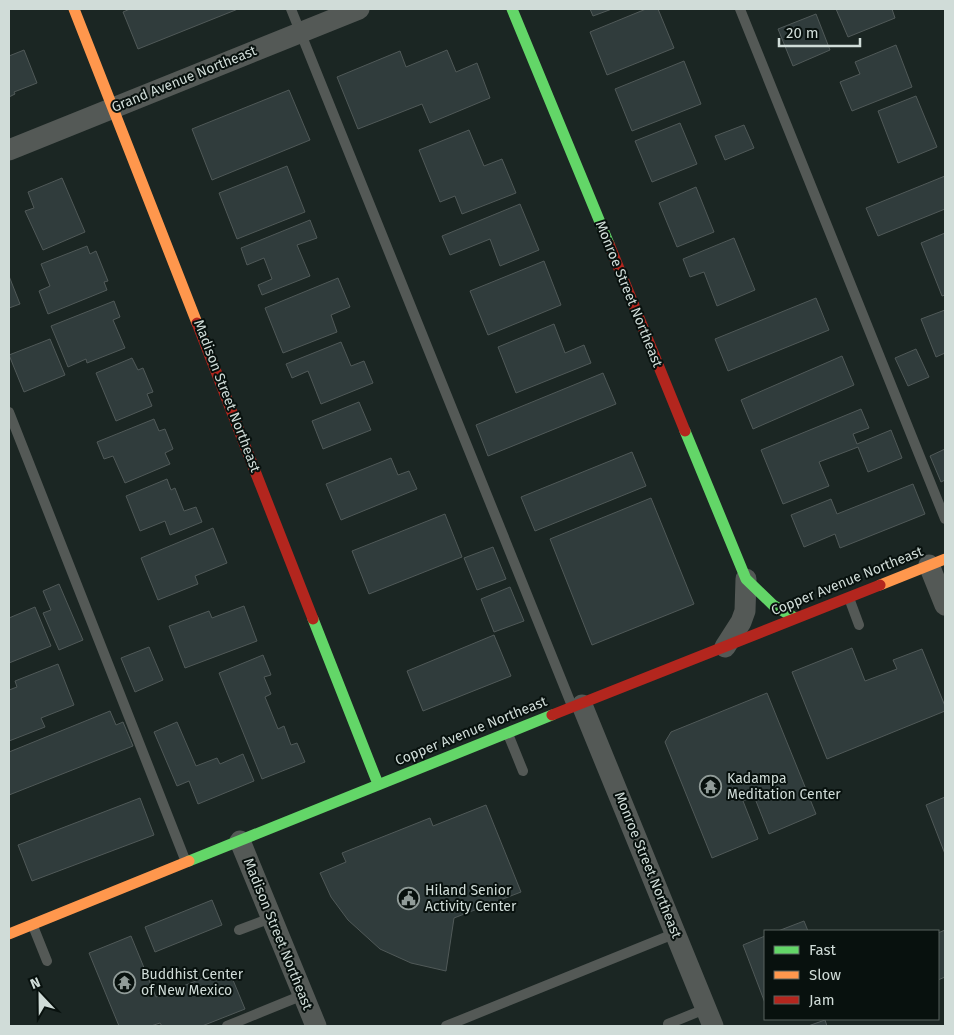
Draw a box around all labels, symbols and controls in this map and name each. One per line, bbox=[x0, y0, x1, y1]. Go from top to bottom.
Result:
scale bar bbox=[779, 15, 860, 47]
text: 20 m bbox=[786, 24, 819, 42]
street label: Grand Avenue Northeast bbox=[109, 42, 260, 116]
street label: Monroe Street Northeast bbox=[592, 218, 667, 371]
street label: Madison Street Northeast bbox=[190, 317, 264, 476]
street label: Copper Avenue Northeast bbox=[769, 542, 926, 619]
street label: Copper Avenue Northeast bbox=[393, 692, 550, 769]
place label: Kadampa Meditation Center bbox=[727, 770, 841, 803]
temple icon: Kadampa Meditation Center bbox=[699, 774, 723, 798]
street label: Monroe Street Northeast bbox=[611, 789, 686, 942]
street label: Madison Street Northeast bbox=[240, 856, 317, 1013]
place label: Hiland Senior Activity Center bbox=[425, 882, 517, 915]
public building icon: Hiland Senior Activity Center bbox=[397, 886, 421, 910]
legend bbox=[764, 930, 939, 1020]
text: Fast bbox=[809, 941, 836, 959]
place label: Buddhist Center of New Mexico bbox=[141, 966, 244, 999]
text: Slow bbox=[809, 966, 841, 984]
north arrow bbox=[15, 970, 65, 1020]
temple icon: Buddhist Center of New Mexico bbox=[113, 970, 137, 994]
text: N bbox=[28, 974, 43, 993]
text: Jam bbox=[809, 991, 835, 1009]

